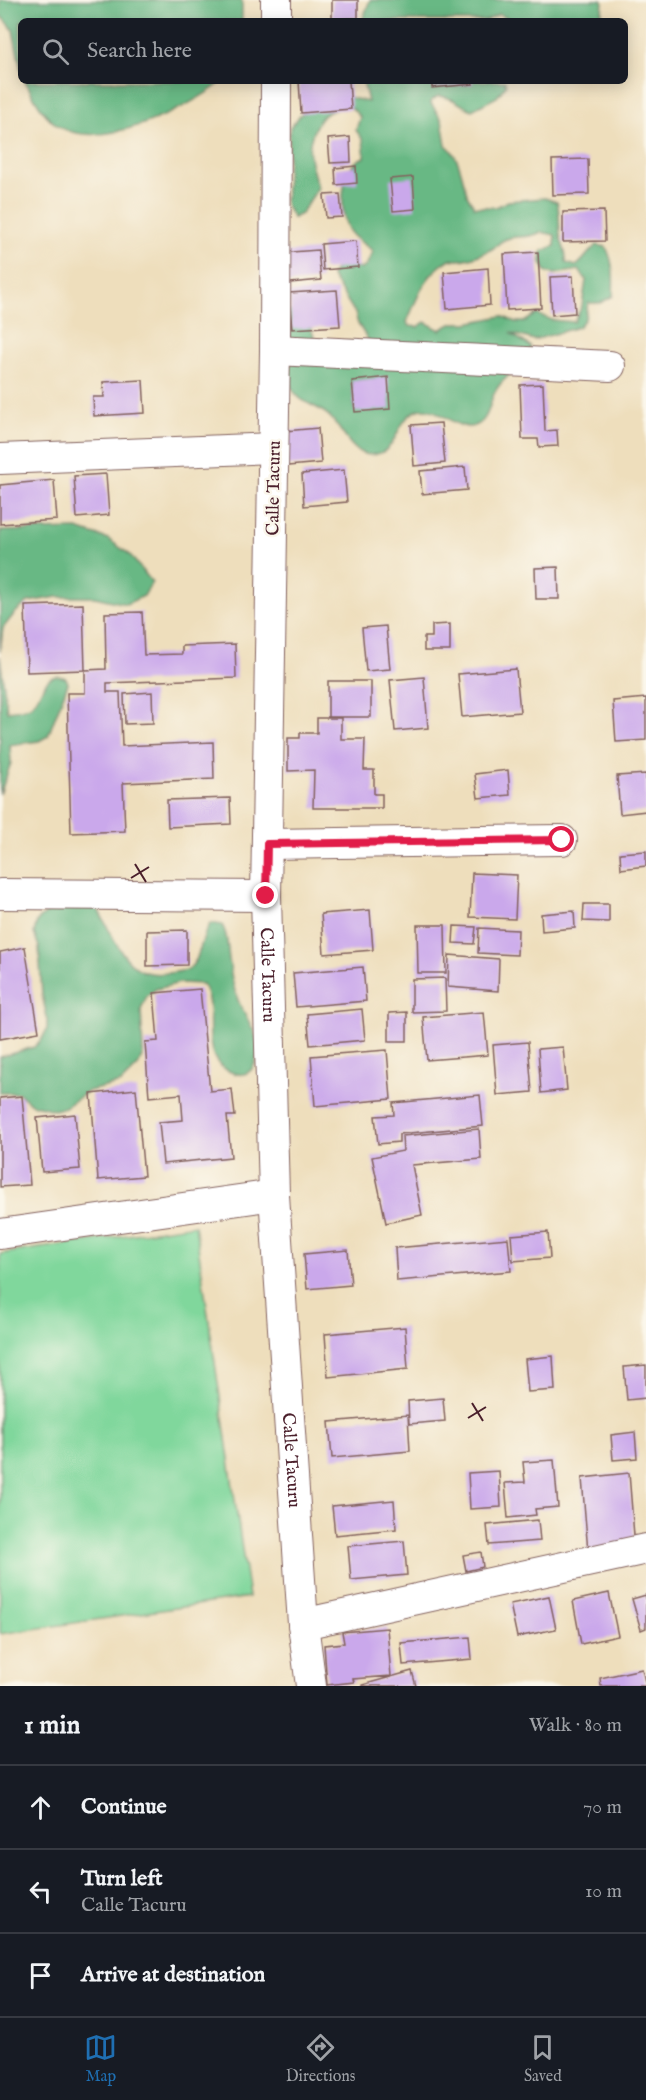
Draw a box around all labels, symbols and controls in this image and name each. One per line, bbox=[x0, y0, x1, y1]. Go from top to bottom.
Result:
search box bbox=[18, 18, 628, 84]
icon: search bbox=[39, 35, 72, 68]
text: Search here bbox=[87, 37, 192, 65]
street label: Calle Tacuru bbox=[262, 440, 287, 536]
route start bbox=[548, 826, 574, 852]
route end bbox=[252, 882, 278, 908]
street label: Calle Tacuru bbox=[254, 927, 279, 1023]
street label: Calle Tacuru bbox=[276, 1412, 305, 1509]
text: 1 min bbox=[24, 1709, 80, 1742]
text: Walk · 80 m bbox=[529, 1713, 622, 1738]
icon: ahead bbox=[24, 1791, 57, 1824]
text: Continue bbox=[81, 1793, 167, 1821]
text: 70 m bbox=[583, 1795, 622, 1820]
text: Turn left bbox=[81, 1865, 163, 1893]
icon: left bbox=[24, 1875, 57, 1908]
text: 10 m bbox=[585, 1879, 622, 1904]
text: Calle Tacuru bbox=[81, 1893, 187, 1918]
icon: arrive bbox=[24, 1959, 57, 1992]
text: Arrive at destination bbox=[81, 1961, 265, 1989]
tab: Map bbox=[84, 2031, 117, 2087]
tab: Directions bbox=[286, 2031, 355, 2087]
tab: Saved bbox=[524, 2031, 562, 2087]

